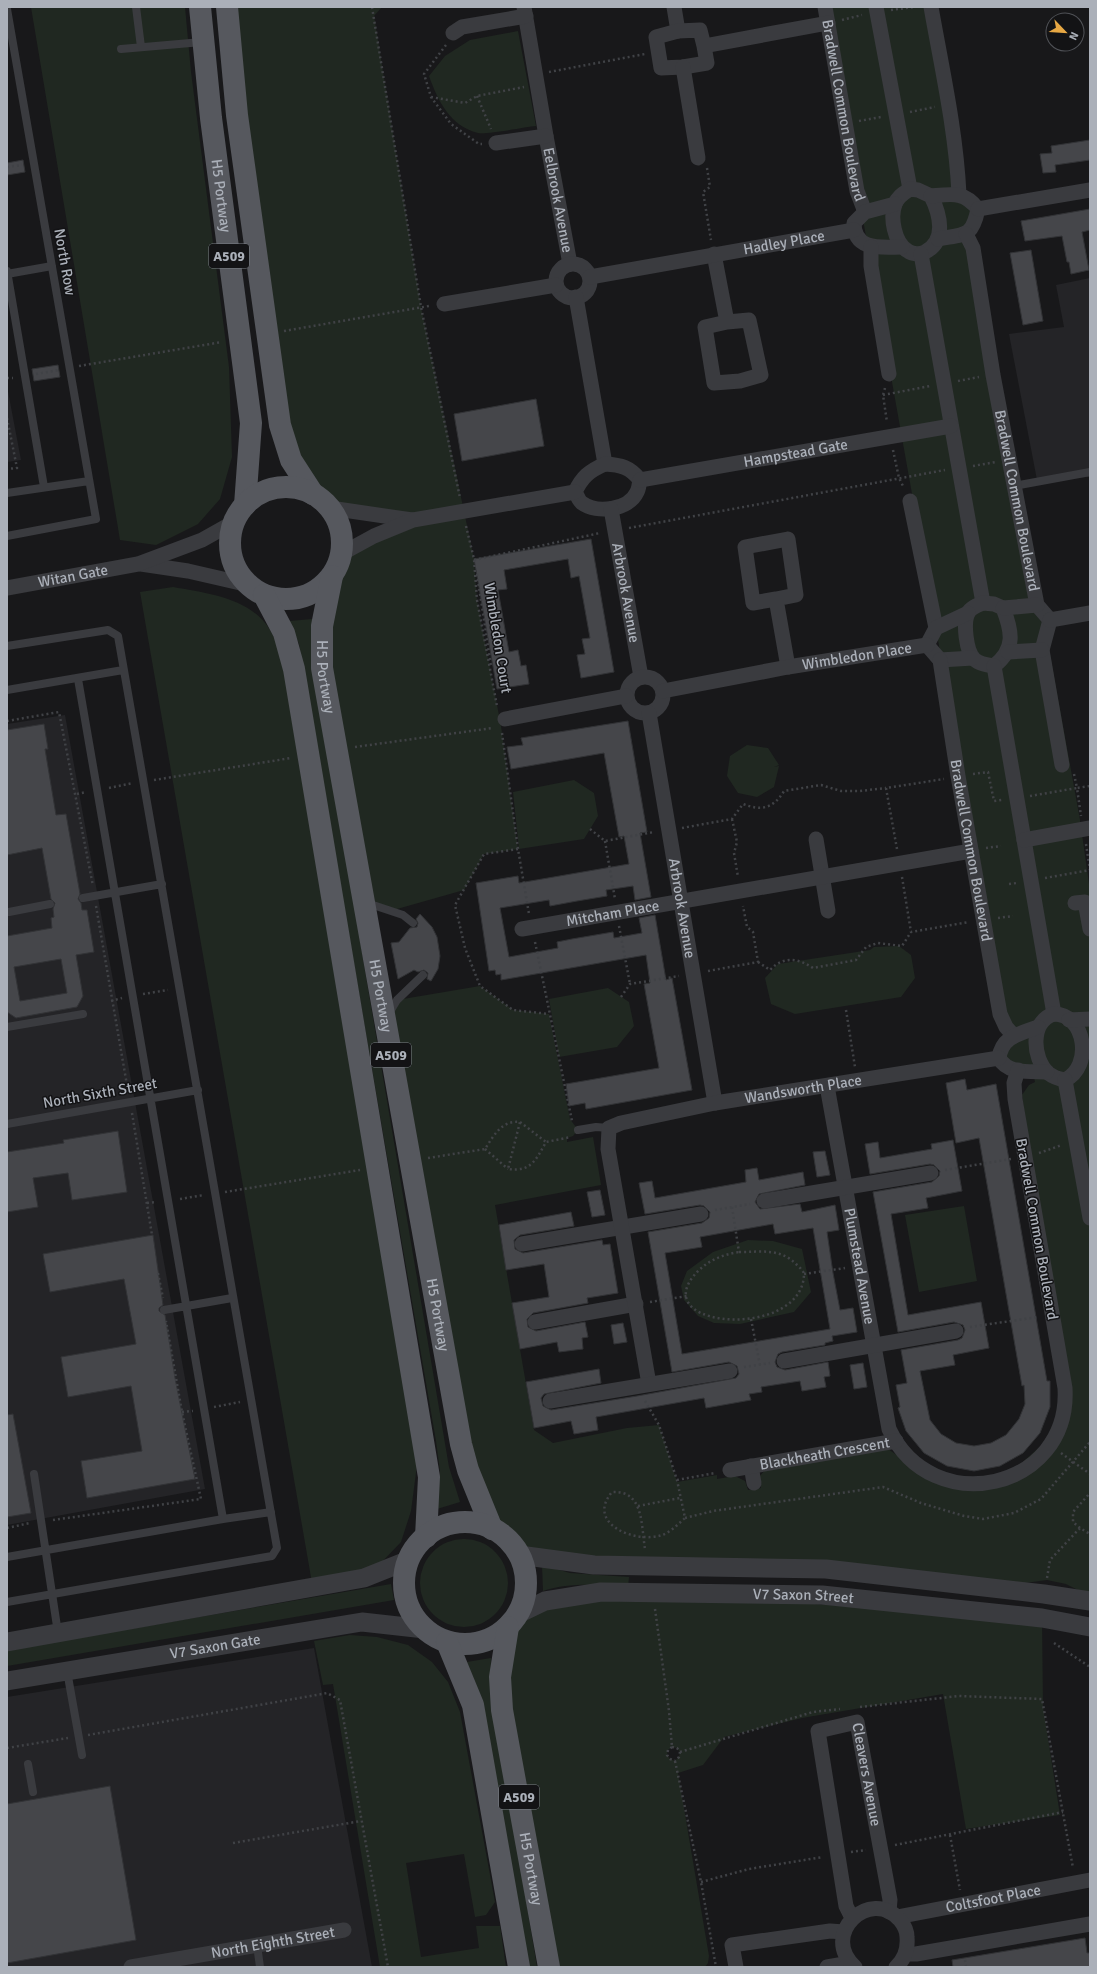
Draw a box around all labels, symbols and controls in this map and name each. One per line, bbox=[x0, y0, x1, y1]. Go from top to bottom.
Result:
north arrow bbox=[1045, 12, 1085, 52]
street label: Bradwell Common Boulevard bbox=[818, 18, 869, 204]
text: N bbox=[1066, 30, 1081, 42]
street label: Eelbrook Avenue bbox=[539, 146, 577, 254]
street label: H5 Portway bbox=[207, 158, 235, 234]
street label: Hadley Place bbox=[742, 226, 826, 259]
street label: North Row bbox=[50, 227, 80, 297]
road number: A509 bbox=[209, 244, 249, 268]
street label: Bradwell Common Boulevard bbox=[991, 408, 1043, 593]
street label: Hampstead Gate bbox=[742, 435, 849, 471]
street label: Arbrook Avenue bbox=[608, 541, 644, 644]
street label: Witan Gate bbox=[36, 561, 109, 591]
street label: Wimbledon Court bbox=[480, 581, 516, 695]
street label: Wimbledon Place bbox=[801, 639, 913, 674]
street label: H5 Portway bbox=[313, 640, 339, 715]
street label: Bradwell Common Boulevard bbox=[947, 758, 996, 943]
street label: Arbrook Avenue bbox=[665, 857, 699, 960]
street label: Mitcham Place bbox=[565, 896, 661, 930]
street label: H5 Portway bbox=[365, 958, 396, 1034]
road number: A509 bbox=[371, 1043, 411, 1067]
street label: Wandsworth Place bbox=[743, 1071, 863, 1107]
street label: North Sixth Street bbox=[42, 1074, 158, 1112]
street label: Bradwell Common Boulevard bbox=[1012, 1137, 1062, 1321]
street label: Plumstead Avenue bbox=[840, 1206, 879, 1326]
street label: H5 Portway bbox=[422, 1277, 453, 1353]
street label: Blackheath Crescent bbox=[758, 1433, 891, 1474]
street label: V7 Saxon Street bbox=[753, 1585, 855, 1607]
street label: V7 Saxon Gate bbox=[168, 1630, 262, 1663]
street label: Cleavers Avenue bbox=[848, 1721, 885, 1828]
road number: A509 bbox=[499, 1785, 539, 1809]
street label: H5 Portway bbox=[516, 1831, 547, 1907]
street label: Coltsfoot Place bbox=[944, 1881, 1042, 1916]
street label: North Eighth Street bbox=[210, 1923, 336, 1962]

